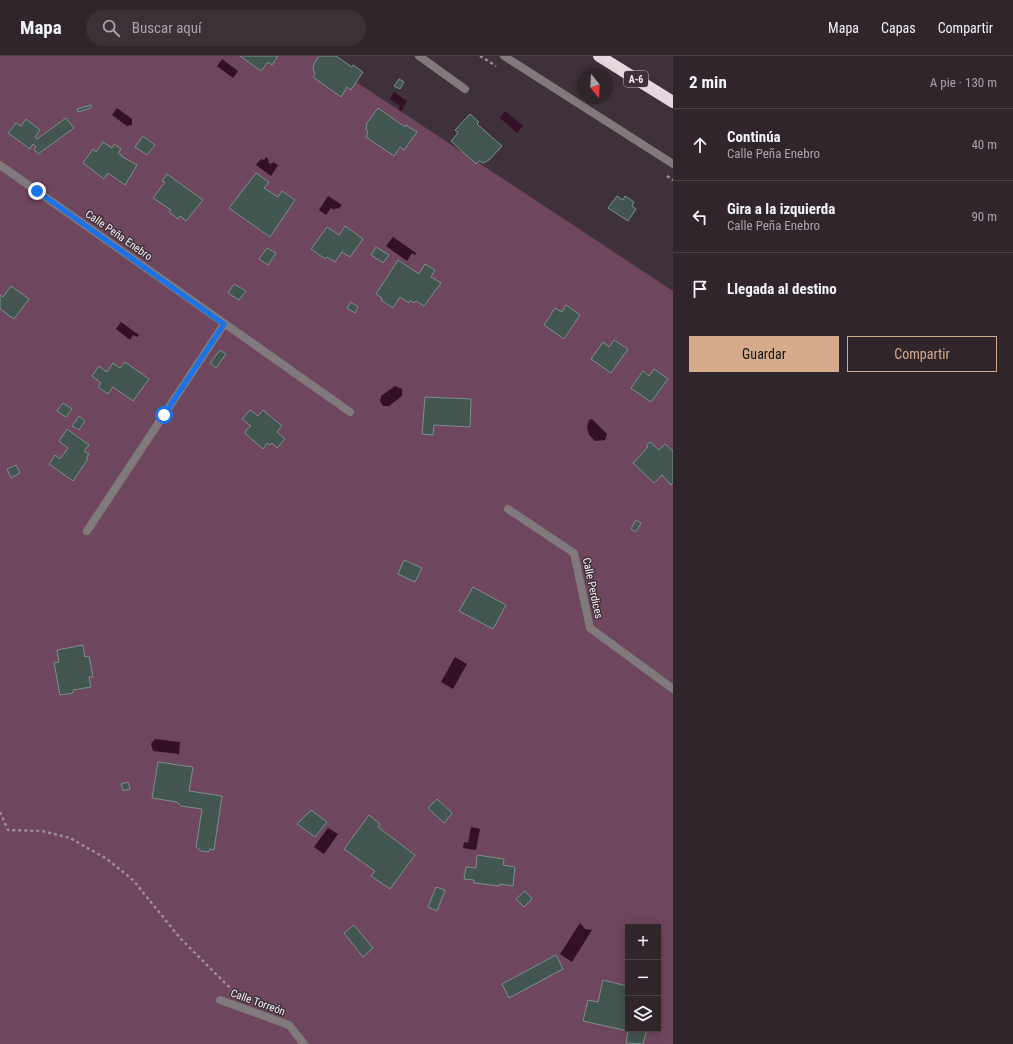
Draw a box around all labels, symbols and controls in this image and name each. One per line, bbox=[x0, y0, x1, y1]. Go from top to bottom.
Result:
search box bbox=[86, 10, 366, 46]
text: Mapa bbox=[20, 16, 62, 39]
icon: search bbox=[100, 17, 122, 39]
text: Buscar aquí bbox=[132, 19, 202, 37]
text: Mapa bbox=[828, 20, 859, 36]
text: Capas bbox=[881, 20, 916, 36]
text: Compartir bbox=[938, 20, 993, 36]
north arrow bbox=[577, 68, 613, 104]
road number: A-6 bbox=[624, 71, 648, 87]
text: 2 min bbox=[689, 72, 727, 92]
text: A pie · 130 m bbox=[930, 75, 997, 90]
text: Continúa bbox=[727, 128, 781, 146]
icon: ahead bbox=[689, 134, 711, 156]
text: 40 m bbox=[971, 137, 997, 152]
text: Calle Peña Enebro bbox=[727, 146, 820, 161]
route end bbox=[28, 182, 46, 200]
text: Gira a la izquierda bbox=[727, 200, 835, 218]
icon: left bbox=[689, 206, 711, 228]
street label: Calle Peña Enebro bbox=[83, 208, 155, 264]
text: 90 m bbox=[971, 209, 997, 224]
text: Calle Peña Enebro bbox=[727, 218, 820, 233]
icon: arrive bbox=[689, 278, 711, 300]
text: Llegada al destino bbox=[727, 280, 837, 298]
button: Guardar bbox=[689, 336, 839, 372]
button: Compartir bbox=[847, 336, 997, 372]
route start bbox=[155, 406, 173, 424]
street label: Calle Perdices bbox=[580, 556, 605, 620]
map controls bbox=[625, 924, 661, 1032]
button: + bbox=[625, 924, 661, 960]
button: − bbox=[625, 960, 661, 996]
street label: Calle Torreón bbox=[229, 987, 287, 1018]
button: layers bbox=[625, 996, 661, 1032]

